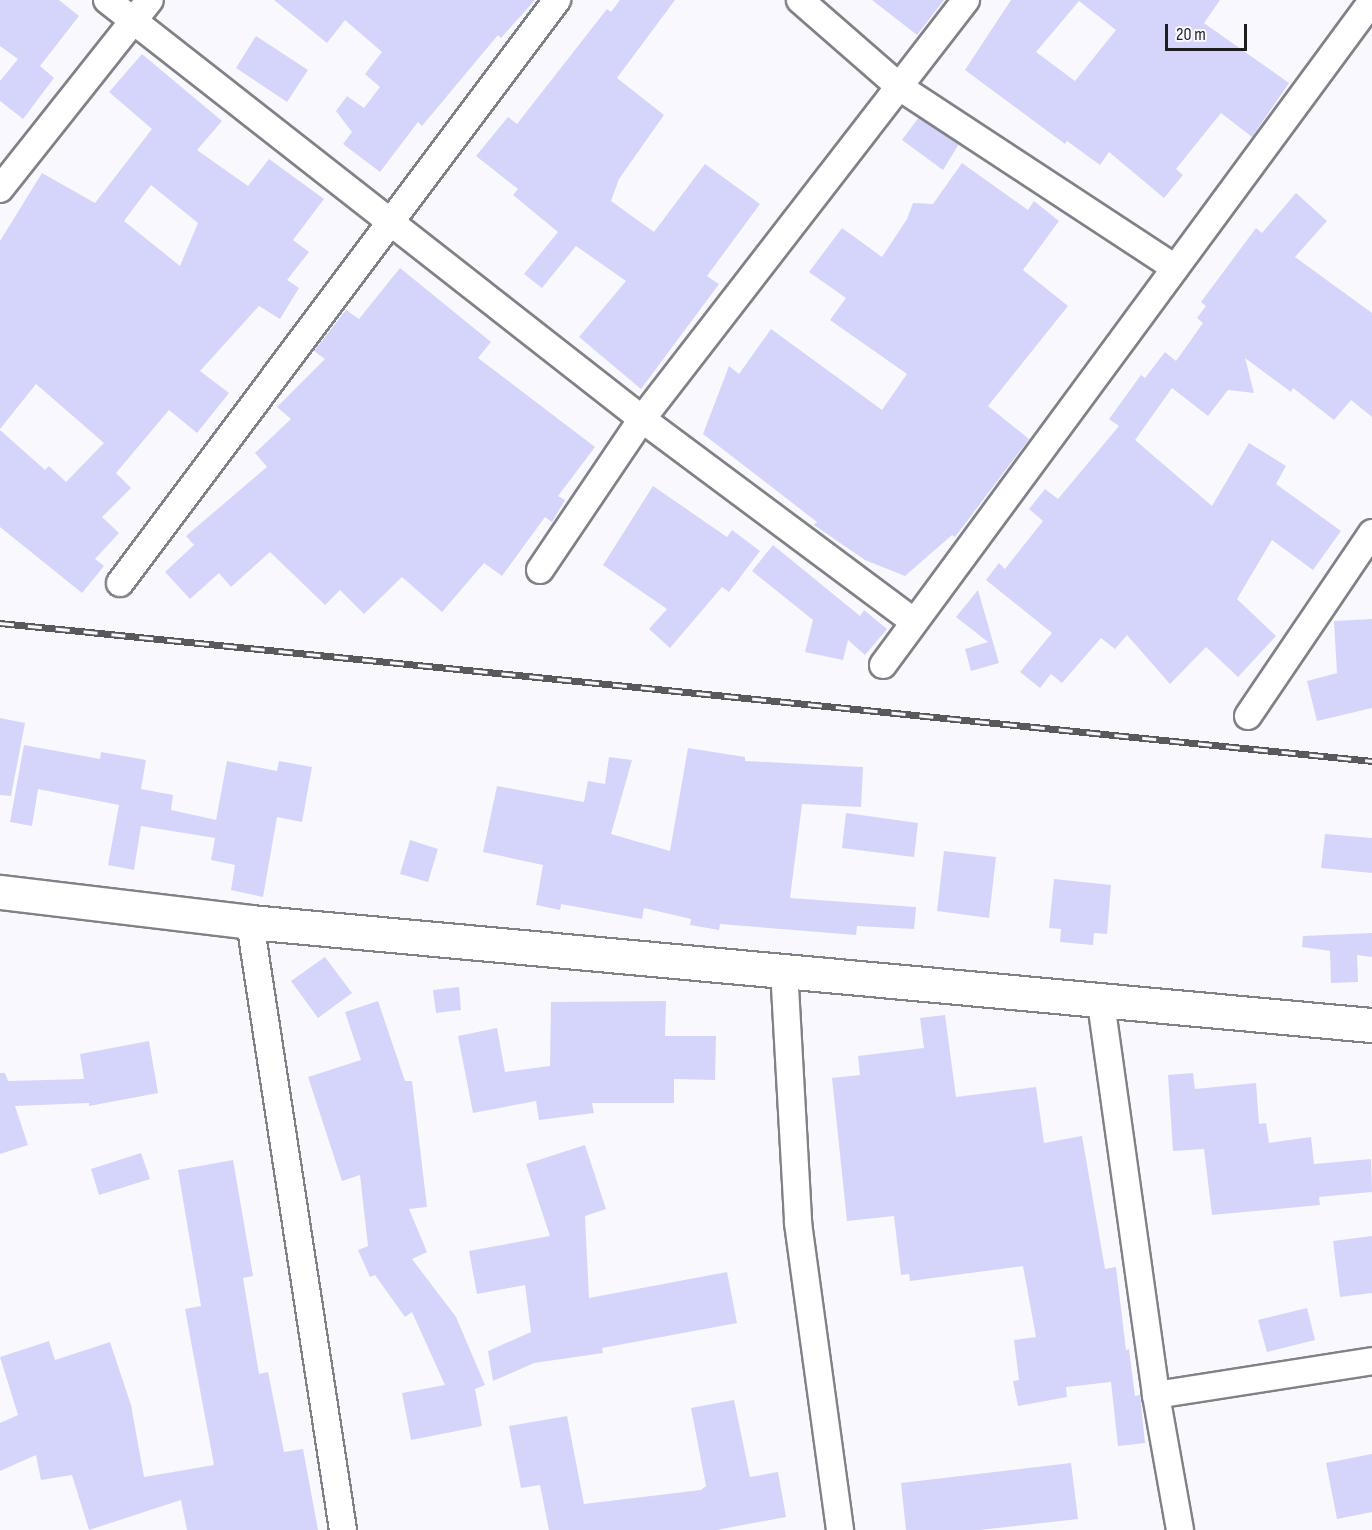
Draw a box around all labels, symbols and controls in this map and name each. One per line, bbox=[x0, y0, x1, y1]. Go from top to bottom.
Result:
scale bar bbox=[1168, 12, 1250, 50]
text: 20 m bbox=[1176, 24, 1206, 45]

